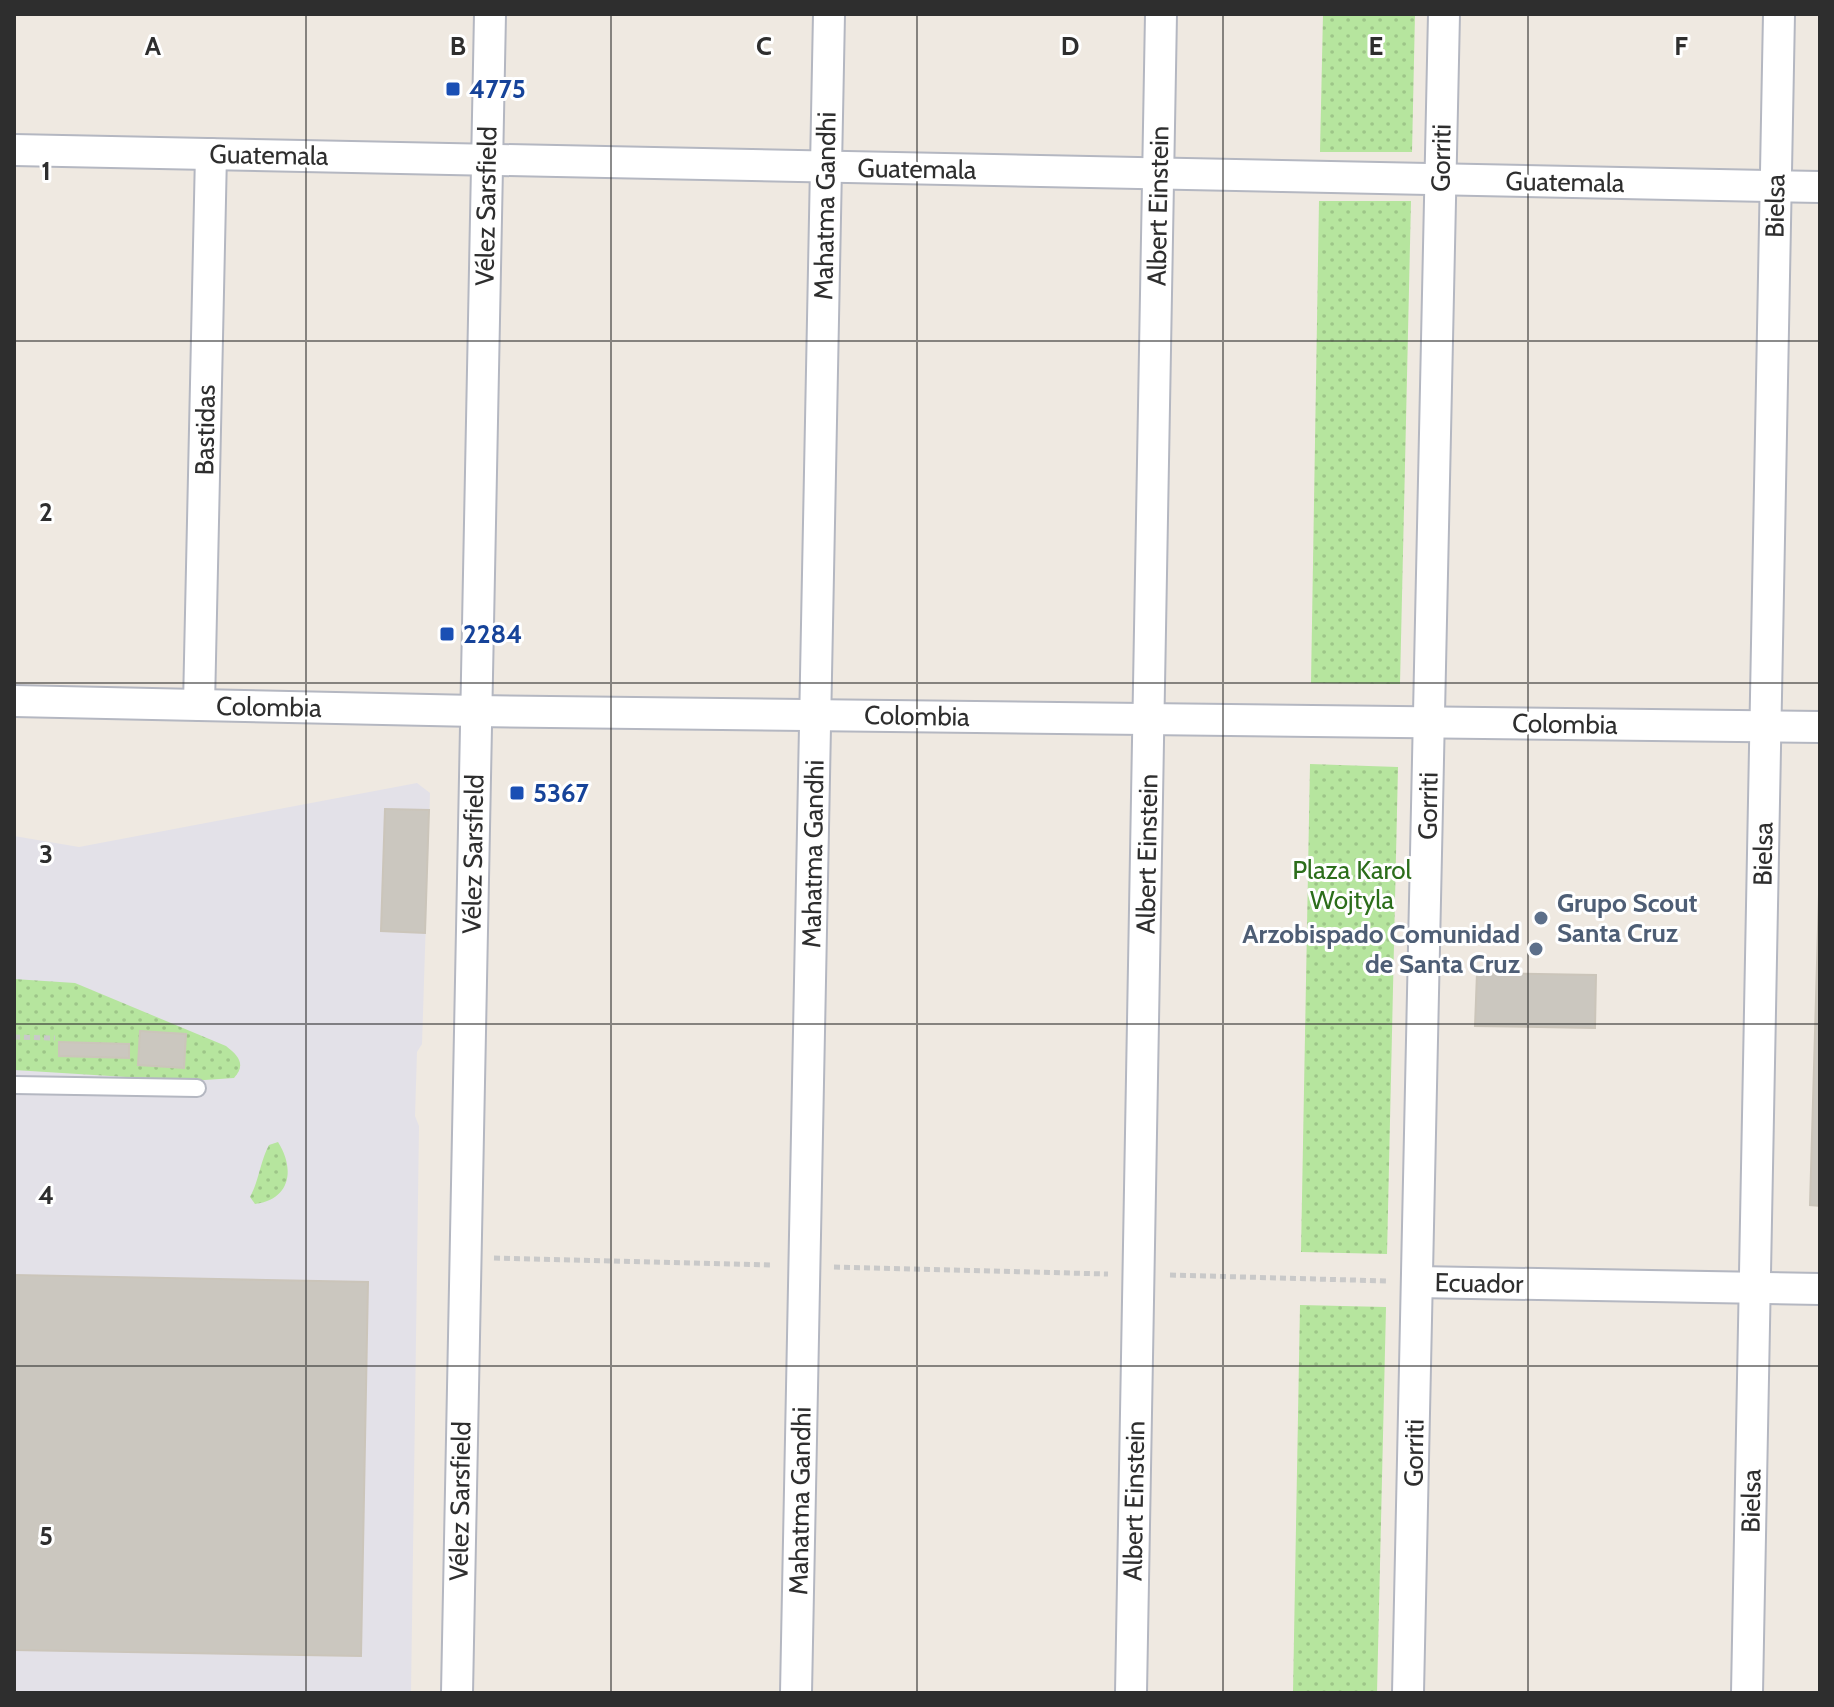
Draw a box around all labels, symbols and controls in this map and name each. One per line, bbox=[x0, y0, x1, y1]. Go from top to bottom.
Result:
text: A bbox=[145, 30, 162, 62]
text: B bbox=[450, 30, 466, 62]
text: C bbox=[756, 30, 772, 62]
text: D bbox=[1061, 30, 1079, 62]
text: E bbox=[1369, 30, 1383, 62]
text: F bbox=[1674, 30, 1688, 62]
place label: 4775 bbox=[469, 73, 526, 105]
marker: 4775 bbox=[444, 80, 462, 98]
street label: Mahatma Gandhi bbox=[807, 112, 843, 300]
street label: Gorriti bbox=[1424, 124, 1458, 192]
street label: Vélez Sarsfield bbox=[469, 126, 503, 286]
street label: Albert Einstein bbox=[1141, 126, 1175, 286]
street label: Guatemala bbox=[209, 138, 329, 172]
street label: Guatemala bbox=[857, 152, 977, 186]
text: 1 bbox=[41, 155, 51, 187]
street label: Guatemala bbox=[1505, 165, 1625, 199]
street label: Bielsa bbox=[1758, 173, 1792, 238]
street label: Bastidas bbox=[188, 384, 222, 476]
text: 2 bbox=[39, 496, 53, 528]
place label: 2284 bbox=[463, 618, 522, 650]
marker: 2284 bbox=[438, 625, 456, 643]
street label: Colombia bbox=[216, 690, 323, 724]
street label: Colombia bbox=[864, 699, 971, 733]
street label: Colombia bbox=[1512, 707, 1619, 741]
street label: Mahatma Gandhi bbox=[795, 760, 831, 948]
street label: Gorriti bbox=[1411, 772, 1445, 840]
street label: Vélez Sarsfield bbox=[456, 774, 490, 934]
street label: Albert Einstein bbox=[1130, 774, 1164, 934]
place label: 5367 bbox=[533, 777, 590, 809]
marker: 5367 bbox=[508, 784, 526, 802]
street label: Bielsa bbox=[1746, 821, 1780, 886]
text: 3 bbox=[39, 838, 53, 870]
park label: Plaza Karol Wojtyla bbox=[1292, 854, 1412, 916]
place label: Grupo Scout Santa Cruz bbox=[1557, 887, 1698, 949]
marker: Grupo Scout Santa Cruz bbox=[1532, 909, 1550, 927]
place label: Arzobispado Comunidad de Santa Cruz bbox=[1242, 918, 1520, 980]
marker: Arzobispado Comunidad de Santa Cruz bbox=[1527, 940, 1545, 958]
text: 4 bbox=[38, 1179, 54, 1211]
street label: Ecuador bbox=[1434, 1266, 1524, 1300]
street label: Mahatma Gandhi bbox=[782, 1407, 818, 1595]
street label: Gorriti bbox=[1397, 1419, 1431, 1487]
street label: Vélez Sarsfield bbox=[443, 1421, 477, 1581]
street label: Albert Einstein bbox=[1117, 1421, 1151, 1581]
street label: Bielsa bbox=[1734, 1468, 1768, 1533]
text: 5 bbox=[39, 1520, 53, 1552]

